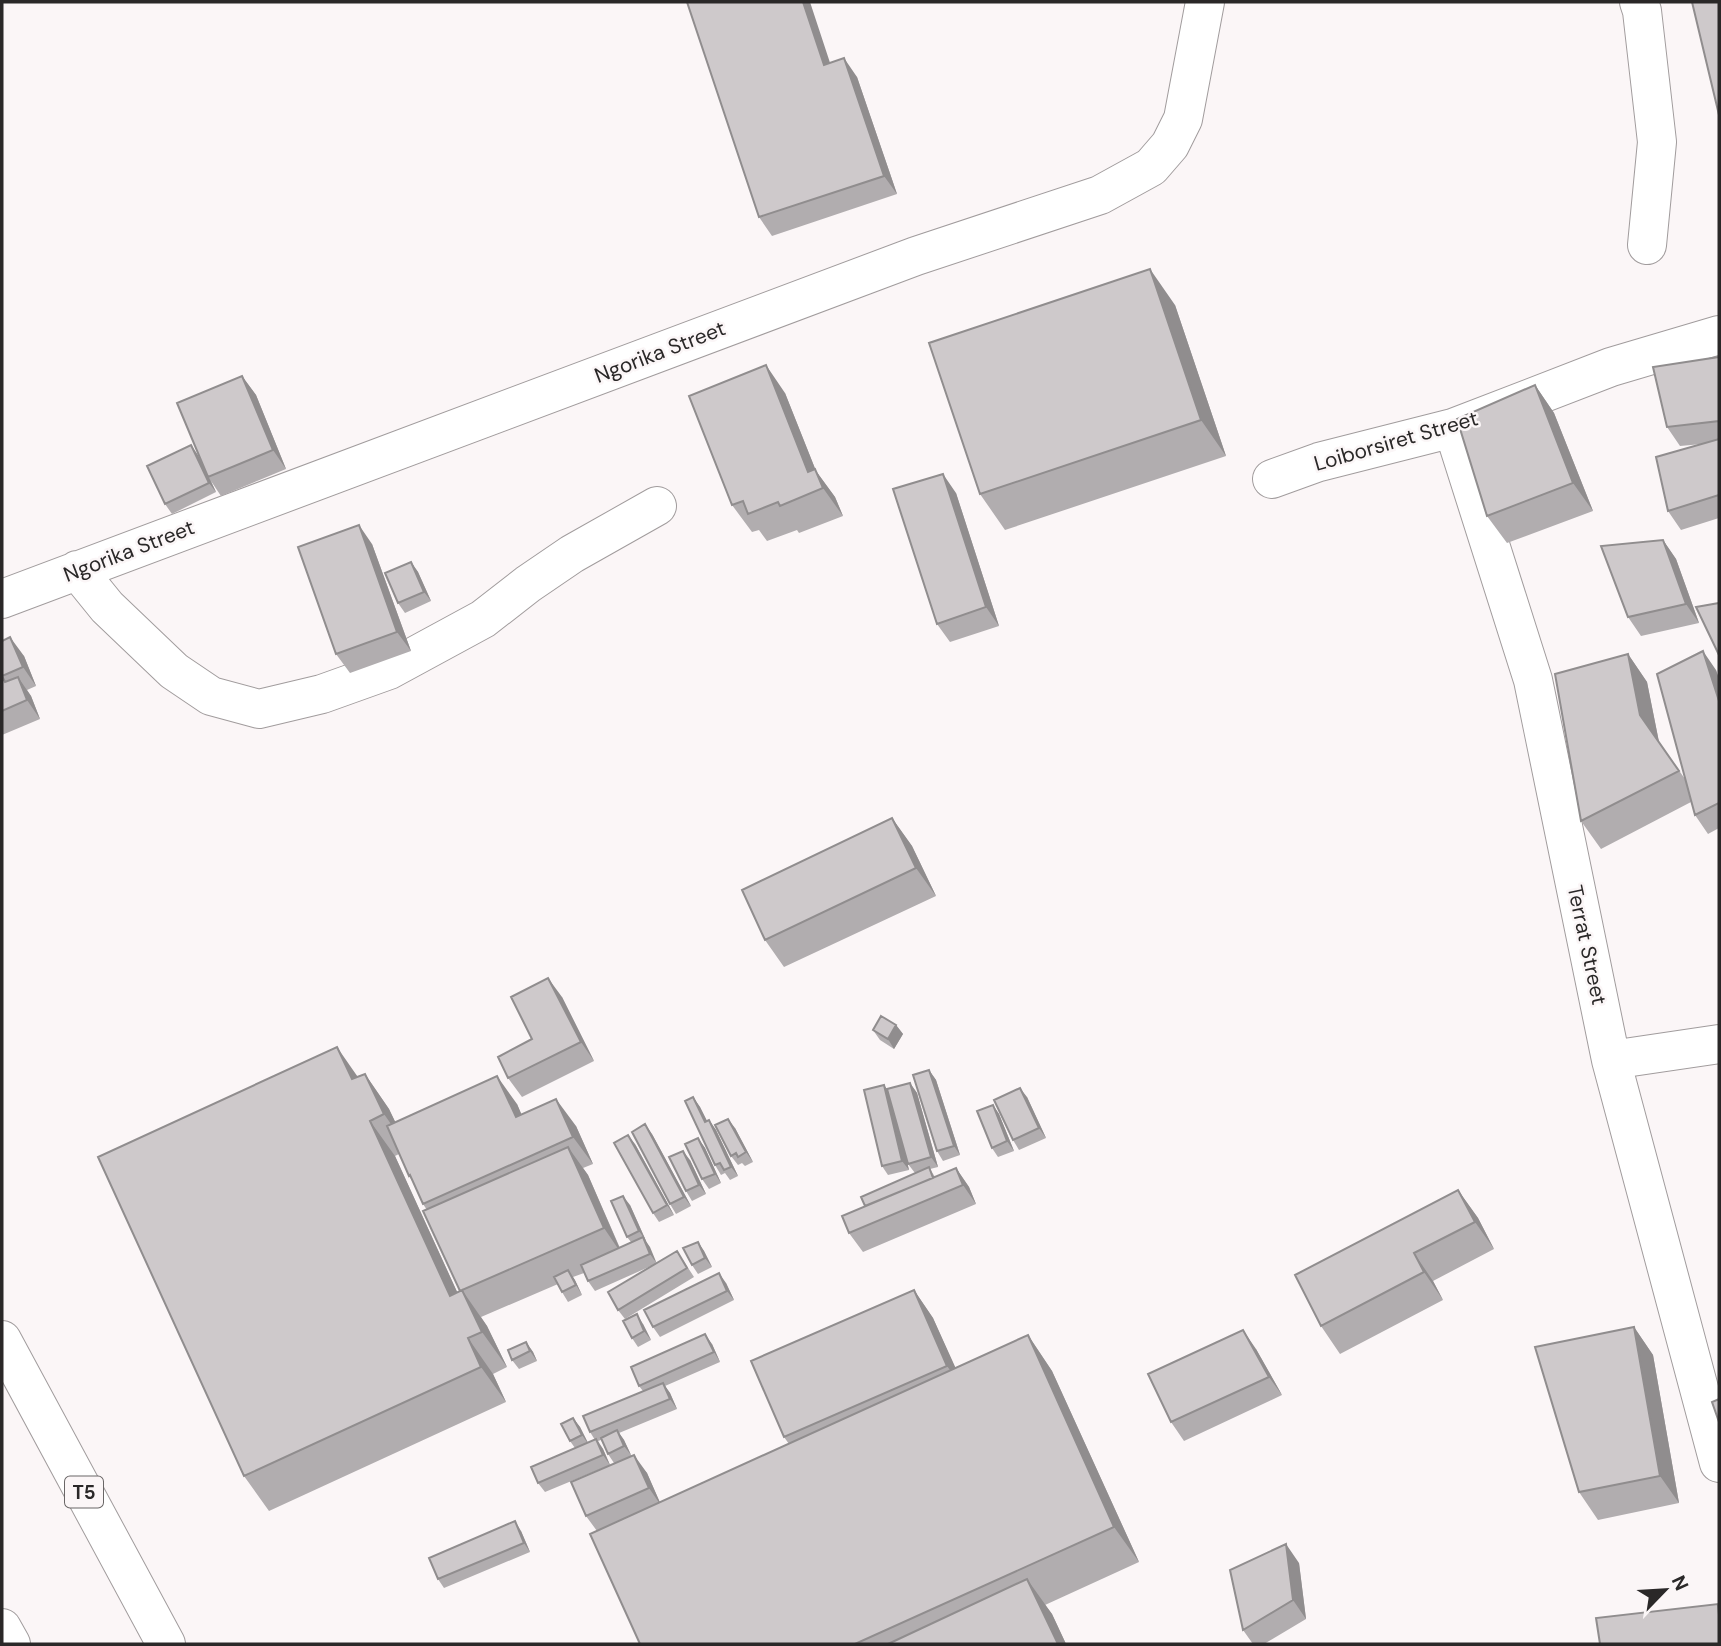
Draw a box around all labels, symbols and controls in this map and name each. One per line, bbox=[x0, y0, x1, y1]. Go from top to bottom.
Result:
street label: Ngorika Street bbox=[591, 314, 729, 390]
street label: Loiborsiret Street bbox=[1311, 404, 1481, 478]
street label: Ngorika Street bbox=[60, 513, 198, 589]
street label: Terrat Street bbox=[1561, 883, 1613, 1007]
road number: T5 bbox=[65, 1476, 103, 1508]
north arrow bbox=[1630, 1555, 1700, 1625]
text: N bbox=[1666, 1571, 1694, 1595]

